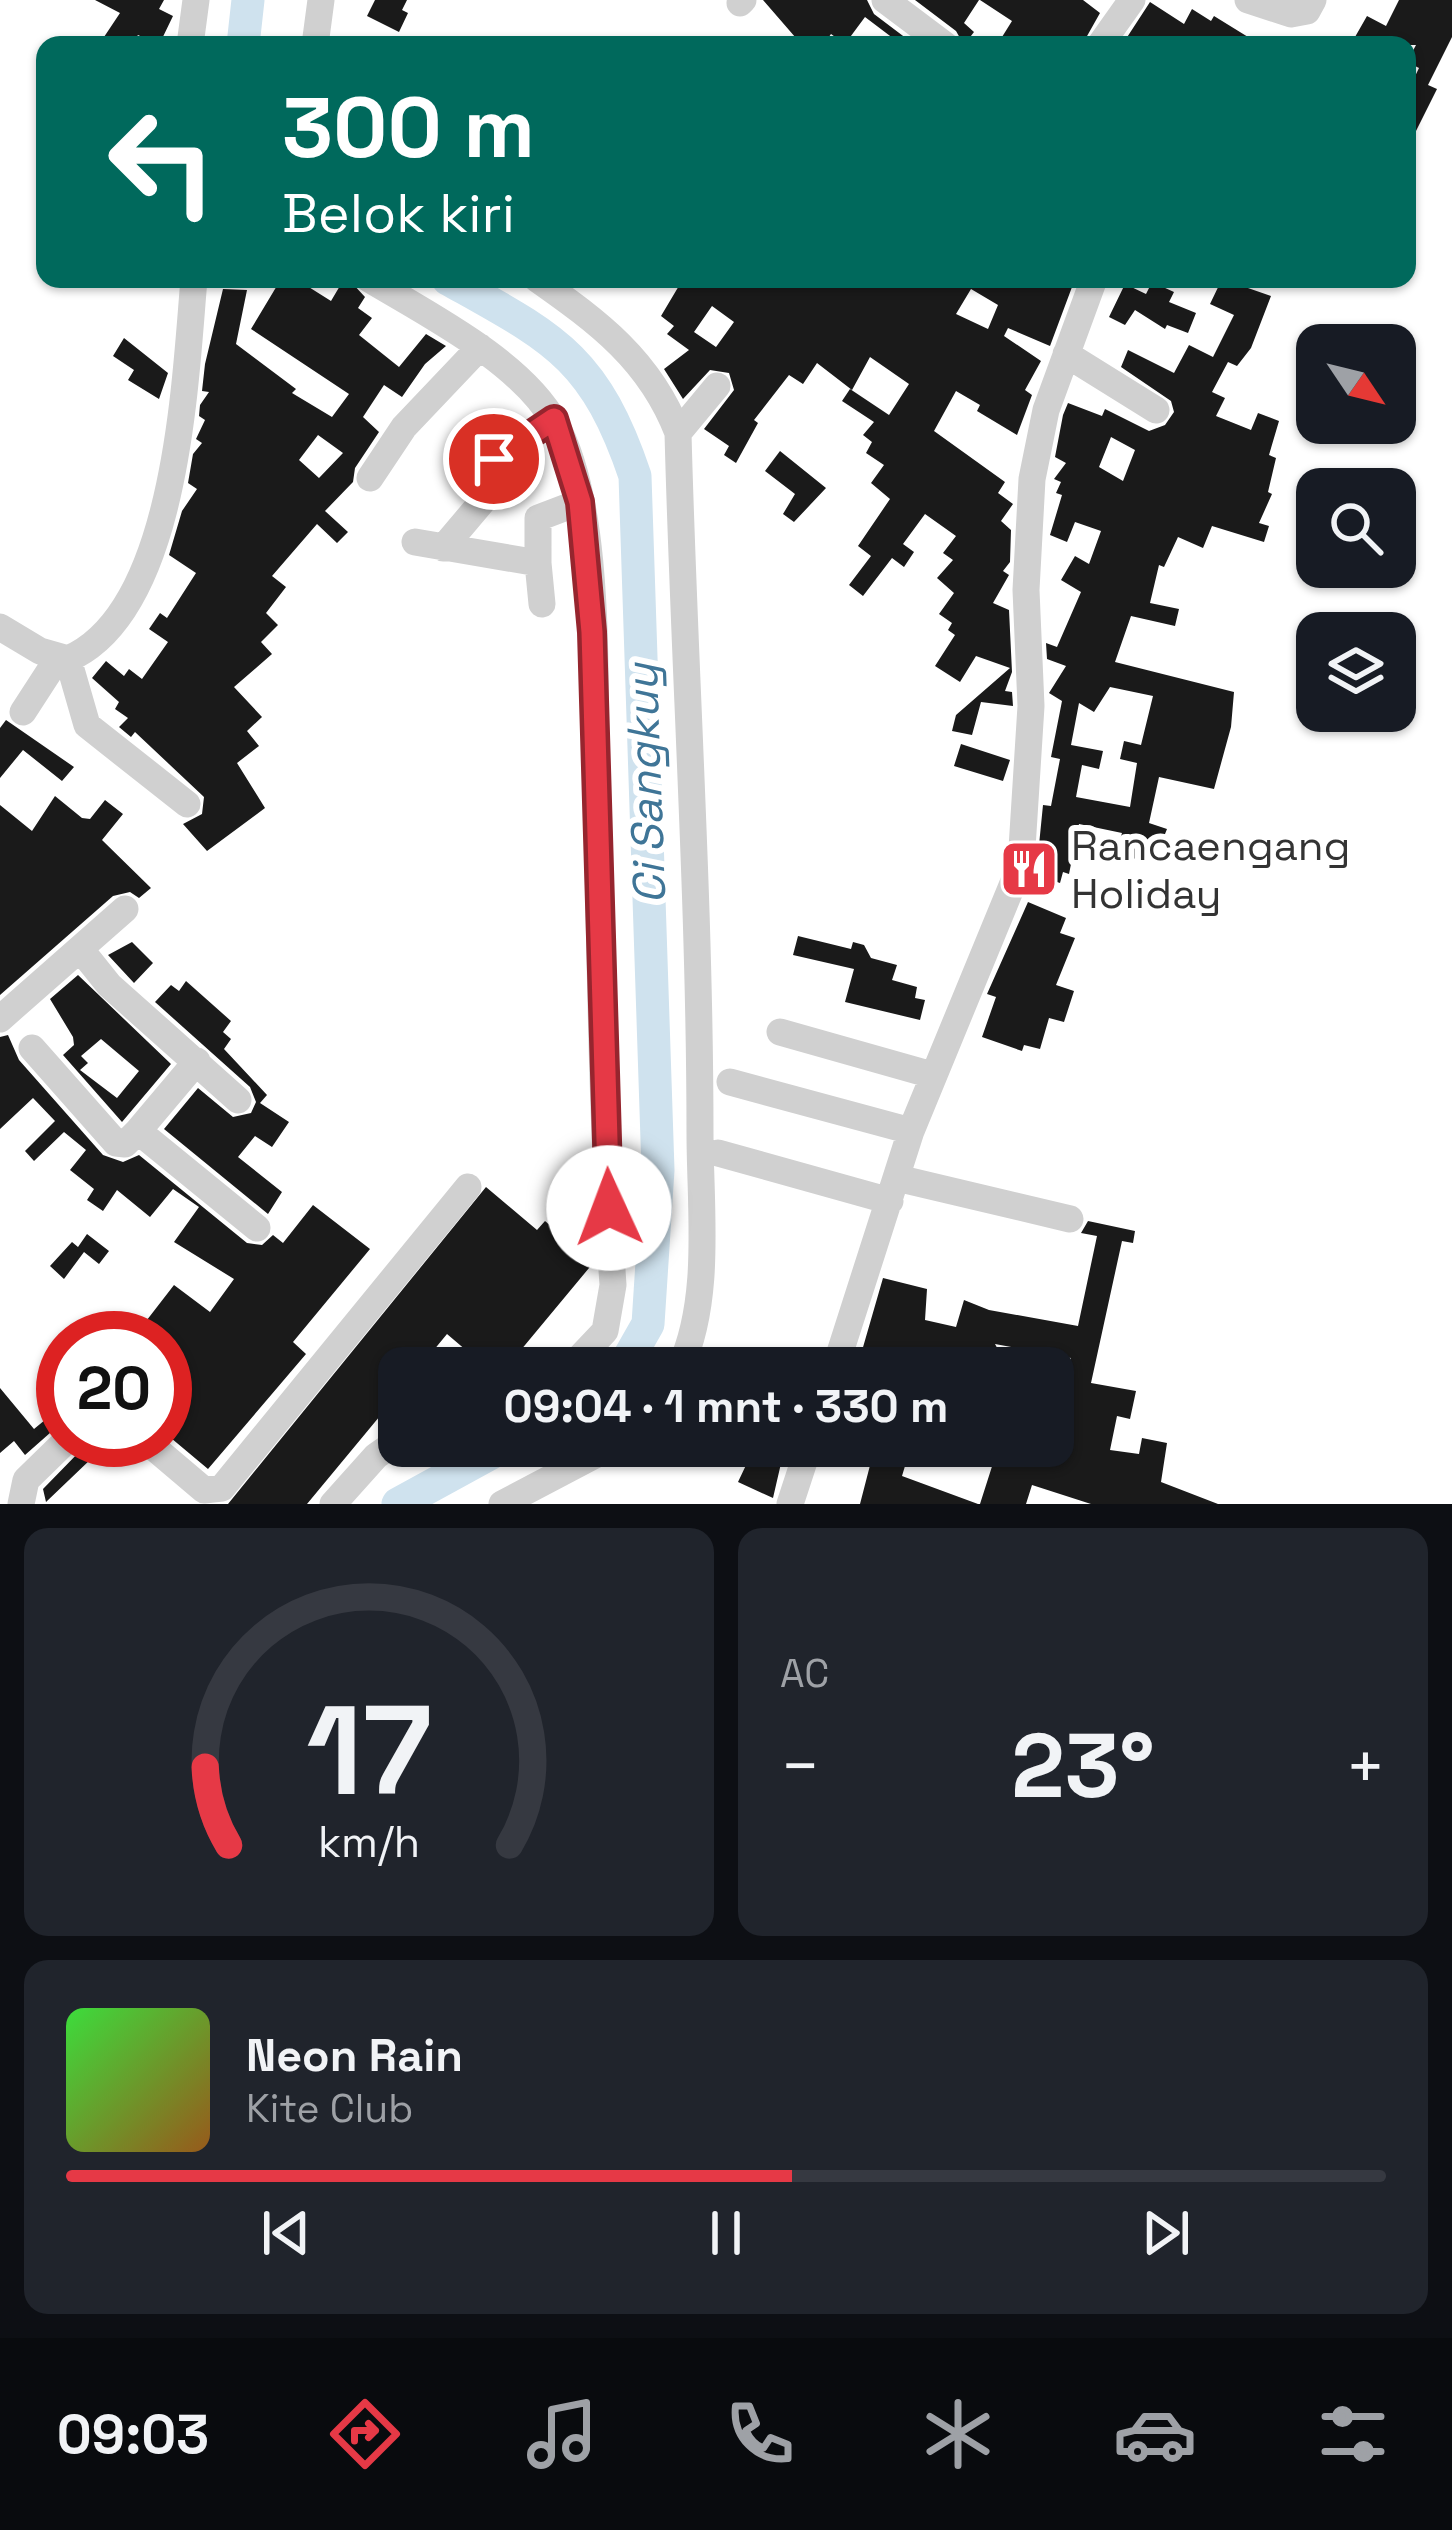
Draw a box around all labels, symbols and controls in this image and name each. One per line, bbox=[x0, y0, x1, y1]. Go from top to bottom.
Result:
text: 300 m bbox=[282, 74, 535, 182]
icon: left bbox=[84, 84, 240, 240]
text: Belok kiri bbox=[282, 179, 515, 248]
north arrow bbox=[1296, 324, 1416, 444]
map controls bbox=[1296, 324, 1416, 732]
pin bbox=[443, 408, 545, 510]
icon: arrive bbox=[461, 426, 527, 492]
button: search bbox=[1296, 468, 1416, 588]
button: layers bbox=[1296, 612, 1416, 732]
water label: Ci Sangkuy bbox=[613, 660, 678, 905]
place label: Rancaengang Holiday bbox=[1071, 819, 1351, 920]
restaurant icon: Rancaengang Holiday bbox=[998, 838, 1060, 900]
position arrow bbox=[546, 1145, 672, 1271]
speed limit sign: 20 bbox=[36, 1311, 192, 1467]
text: 09:04 · 1 mnt · 330 m bbox=[503, 1378, 949, 1435]
text: AC bbox=[780, 1649, 829, 1698]
text: 17 bbox=[306, 1671, 432, 1830]
text: 23° bbox=[1011, 1708, 1155, 1823]
text: − bbox=[780, 1724, 821, 1808]
text: + bbox=[1345, 1724, 1386, 1808]
text: km/h bbox=[318, 1815, 420, 1870]
text: Neon Rain bbox=[246, 2027, 463, 2084]
text: Kite Club bbox=[246, 2084, 413, 2133]
icon: previous bbox=[253, 2200, 319, 2266]
icon: pause bbox=[693, 2200, 759, 2266]
icon: next bbox=[1133, 2200, 1199, 2266]
icon: directions bbox=[323, 2392, 407, 2476]
icon: music bbox=[520, 2392, 604, 2476]
icon: phone bbox=[718, 2392, 802, 2476]
icon: climate bbox=[916, 2392, 1000, 2476]
icon: car bbox=[1113, 2392, 1197, 2476]
icon: filters bbox=[1311, 2392, 1395, 2476]
text: 09:03 bbox=[57, 2400, 209, 2469]

